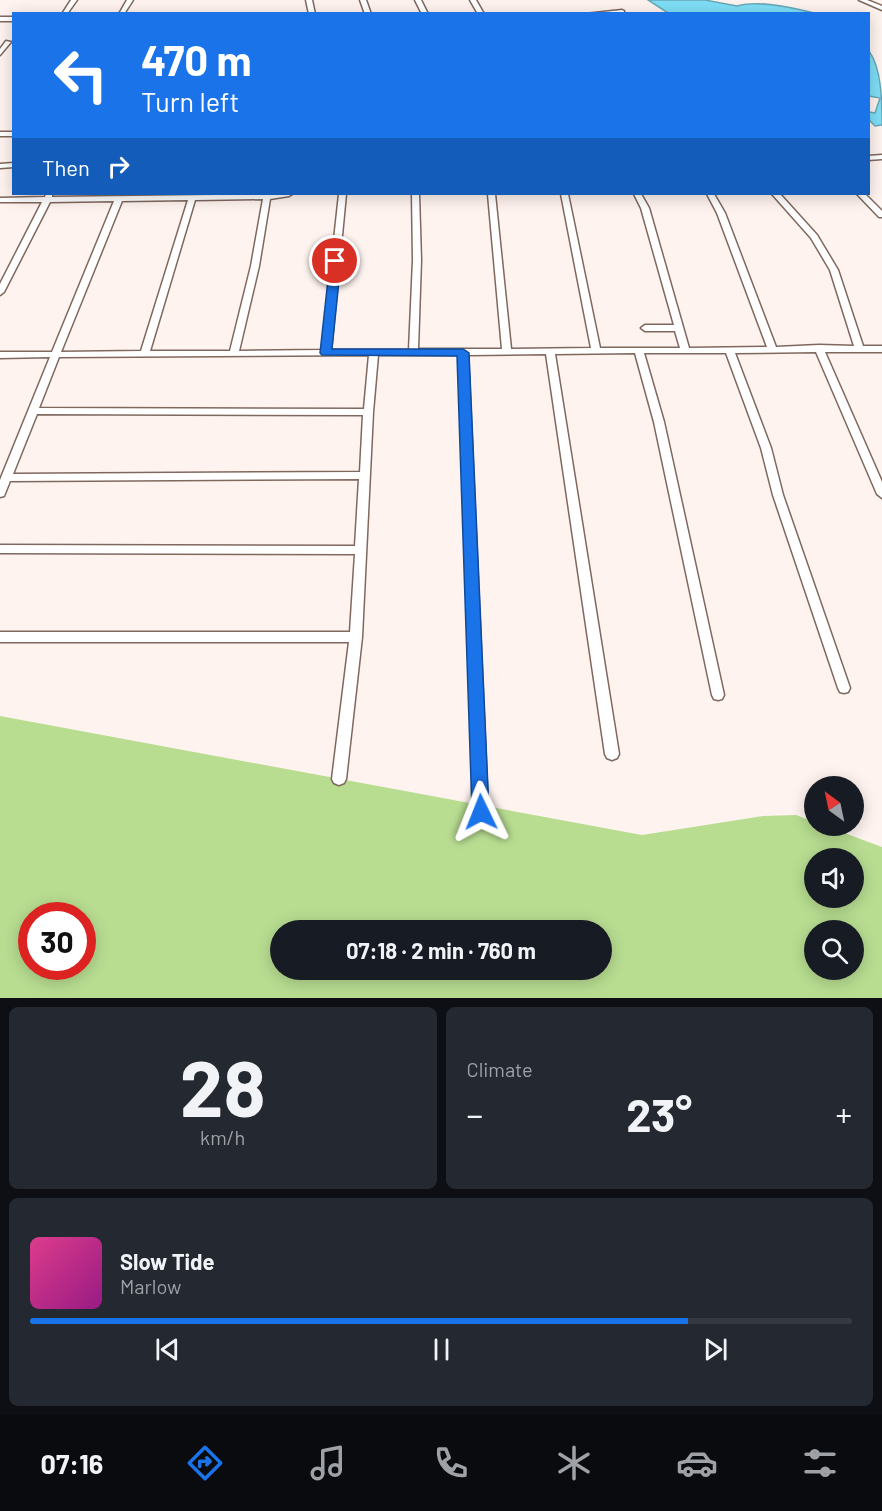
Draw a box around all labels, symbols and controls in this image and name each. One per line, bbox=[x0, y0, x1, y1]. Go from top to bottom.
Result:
text: 470 m bbox=[141, 34, 252, 84]
icon: left bbox=[42, 36, 120, 114]
text: Turn left bbox=[141, 85, 239, 117]
icon: right bbox=[102, 150, 135, 183]
text: Then bbox=[42, 154, 90, 180]
pin bbox=[309, 235, 360, 286]
icon: arrive bbox=[318, 244, 351, 277]
north arrow bbox=[804, 776, 864, 836]
map controls bbox=[804, 776, 864, 980]
position arrow bbox=[449, 780, 513, 844]
button: sound bbox=[804, 848, 864, 908]
speed limit sign: 30 bbox=[18, 902, 96, 980]
button: search bbox=[804, 920, 864, 980]
text: 07:18 · 2 min · 760 m bbox=[346, 937, 536, 963]
text: 28 bbox=[180, 1039, 266, 1133]
text: Climate bbox=[467, 1057, 533, 1081]
text: 23° bbox=[626, 1087, 692, 1141]
text: − bbox=[467, 1094, 483, 1134]
text: + bbox=[835, 1094, 852, 1134]
text: km/h bbox=[200, 1125, 245, 1149]
text: Slow Tide bbox=[120, 1248, 215, 1274]
text: Marlow bbox=[120, 1274, 181, 1298]
icon: previous bbox=[151, 1333, 184, 1366]
icon: pause bbox=[425, 1333, 458, 1366]
icon: next bbox=[699, 1333, 732, 1366]
icon: directions bbox=[184, 1442, 226, 1484]
icon: music bbox=[307, 1442, 349, 1484]
icon: phone bbox=[430, 1442, 472, 1484]
icon: climate bbox=[553, 1442, 595, 1484]
icon: car bbox=[676, 1442, 718, 1484]
icon: filters bbox=[799, 1442, 841, 1484]
text: 07:16 bbox=[41, 1447, 103, 1479]

